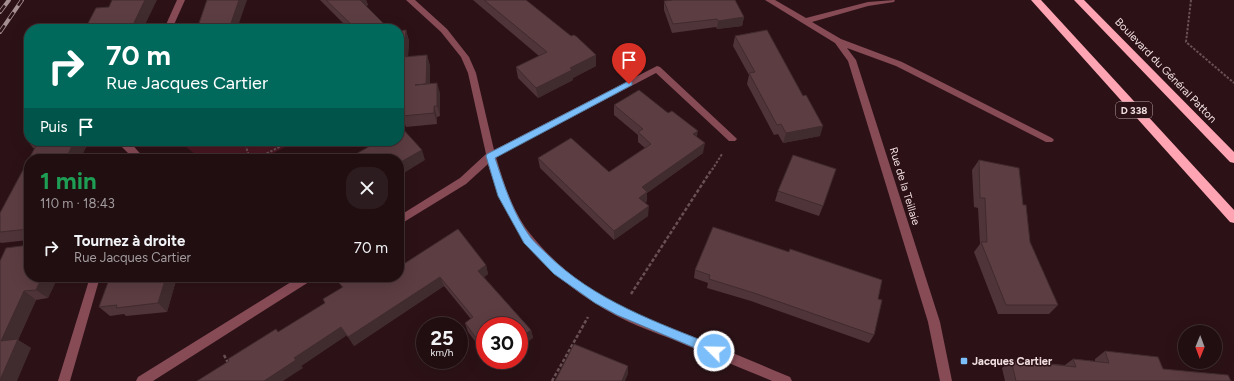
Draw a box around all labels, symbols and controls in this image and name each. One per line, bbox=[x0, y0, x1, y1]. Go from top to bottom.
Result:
street label: Boulevard du Général Patton bbox=[1112, 15, 1219, 125]
text: 70 m bbox=[106, 38, 171, 72]
icon: right bbox=[40, 40, 92, 92]
pin bbox=[612, 43, 646, 84]
icon: arrive bbox=[618, 49, 640, 71]
text: Rue Jacques Cartier bbox=[106, 72, 268, 94]
road number: D 338 bbox=[1116, 102, 1152, 118]
icon: arrive bbox=[75, 116, 97, 138]
text: Puis bbox=[40, 118, 67, 136]
street label: Rue de la Teillaie bbox=[887, 146, 923, 227]
text: 1 min bbox=[40, 166, 97, 195]
button: close bbox=[346, 167, 388, 209]
text: 110 m · 18:43 bbox=[40, 196, 115, 211]
text: Tournez à droite bbox=[74, 232, 185, 250]
icon: right bbox=[40, 237, 62, 259]
text: 70 m bbox=[354, 239, 388, 257]
text: Rue Jacques Cartier bbox=[74, 250, 191, 265]
speed limit sign: 30 bbox=[476, 317, 528, 369]
north arrow bbox=[1178, 325, 1222, 369]
map controls bbox=[1178, 325, 1222, 369]
text: 25 bbox=[430, 326, 454, 350]
position arrow bbox=[693, 330, 735, 372]
text: km/h bbox=[431, 346, 453, 359]
place label: Jacques Cartier bbox=[972, 355, 1053, 368]
marker: Jacques Cartier bbox=[959, 356, 969, 366]

